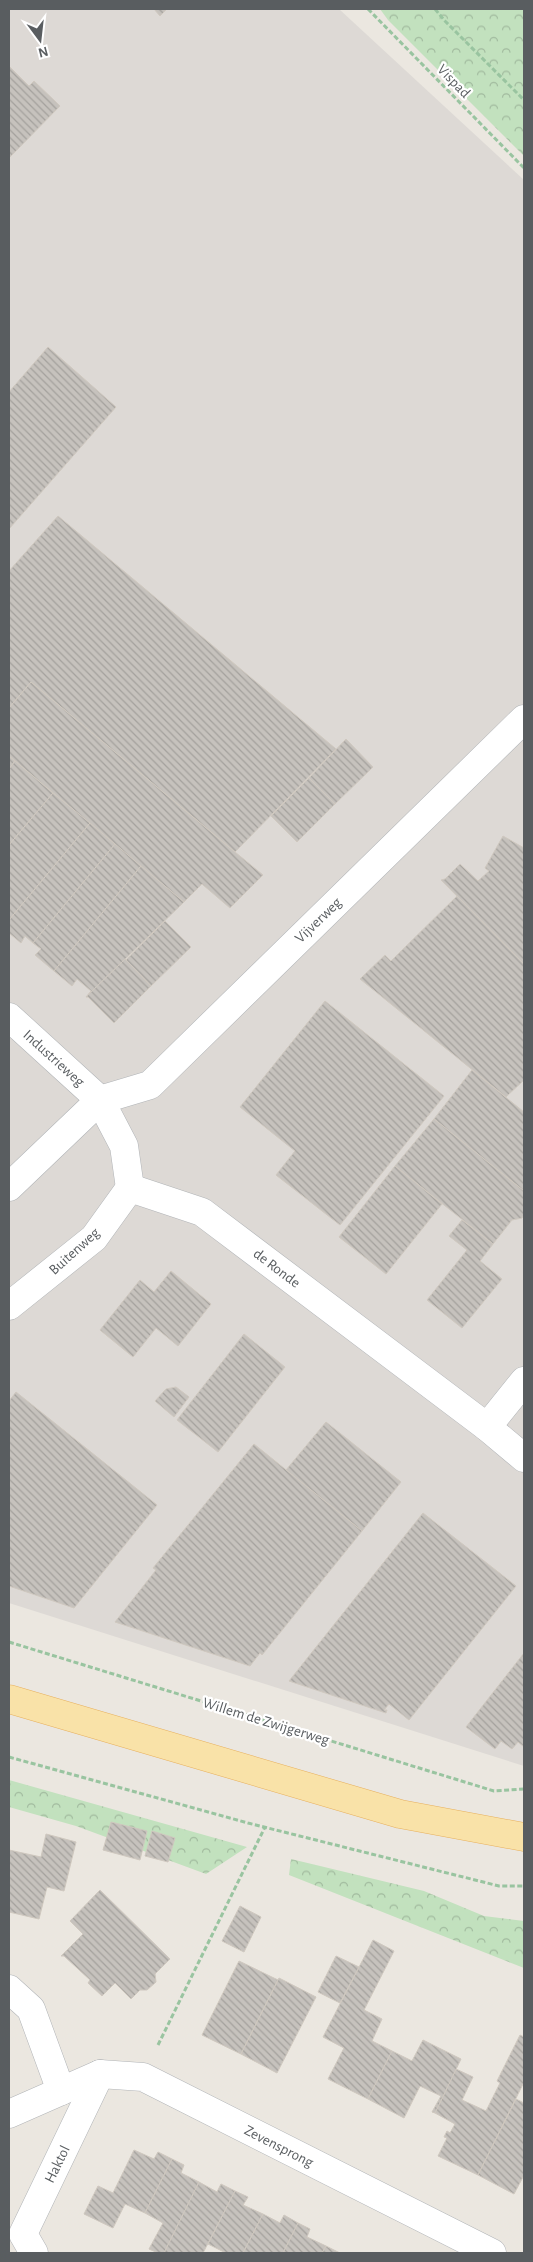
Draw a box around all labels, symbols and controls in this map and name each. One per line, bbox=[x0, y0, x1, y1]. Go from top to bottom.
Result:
north arrow bbox=[15, 15, 65, 65]
text: N bbox=[37, 44, 50, 60]
street label: Vispad bbox=[434, 62, 473, 101]
street label: Vijverweg bbox=[292, 894, 345, 946]
street label: Industrieweg bbox=[20, 1027, 88, 1090]
street label: Buitenweg bbox=[46, 1225, 103, 1278]
street label: de Ronde bbox=[250, 1246, 303, 1291]
street label: Willem de Zwijgerweg bbox=[201, 1695, 332, 1748]
street label: Zevensprong bbox=[242, 2123, 316, 2171]
street label: Haktol bbox=[42, 2143, 73, 2185]

